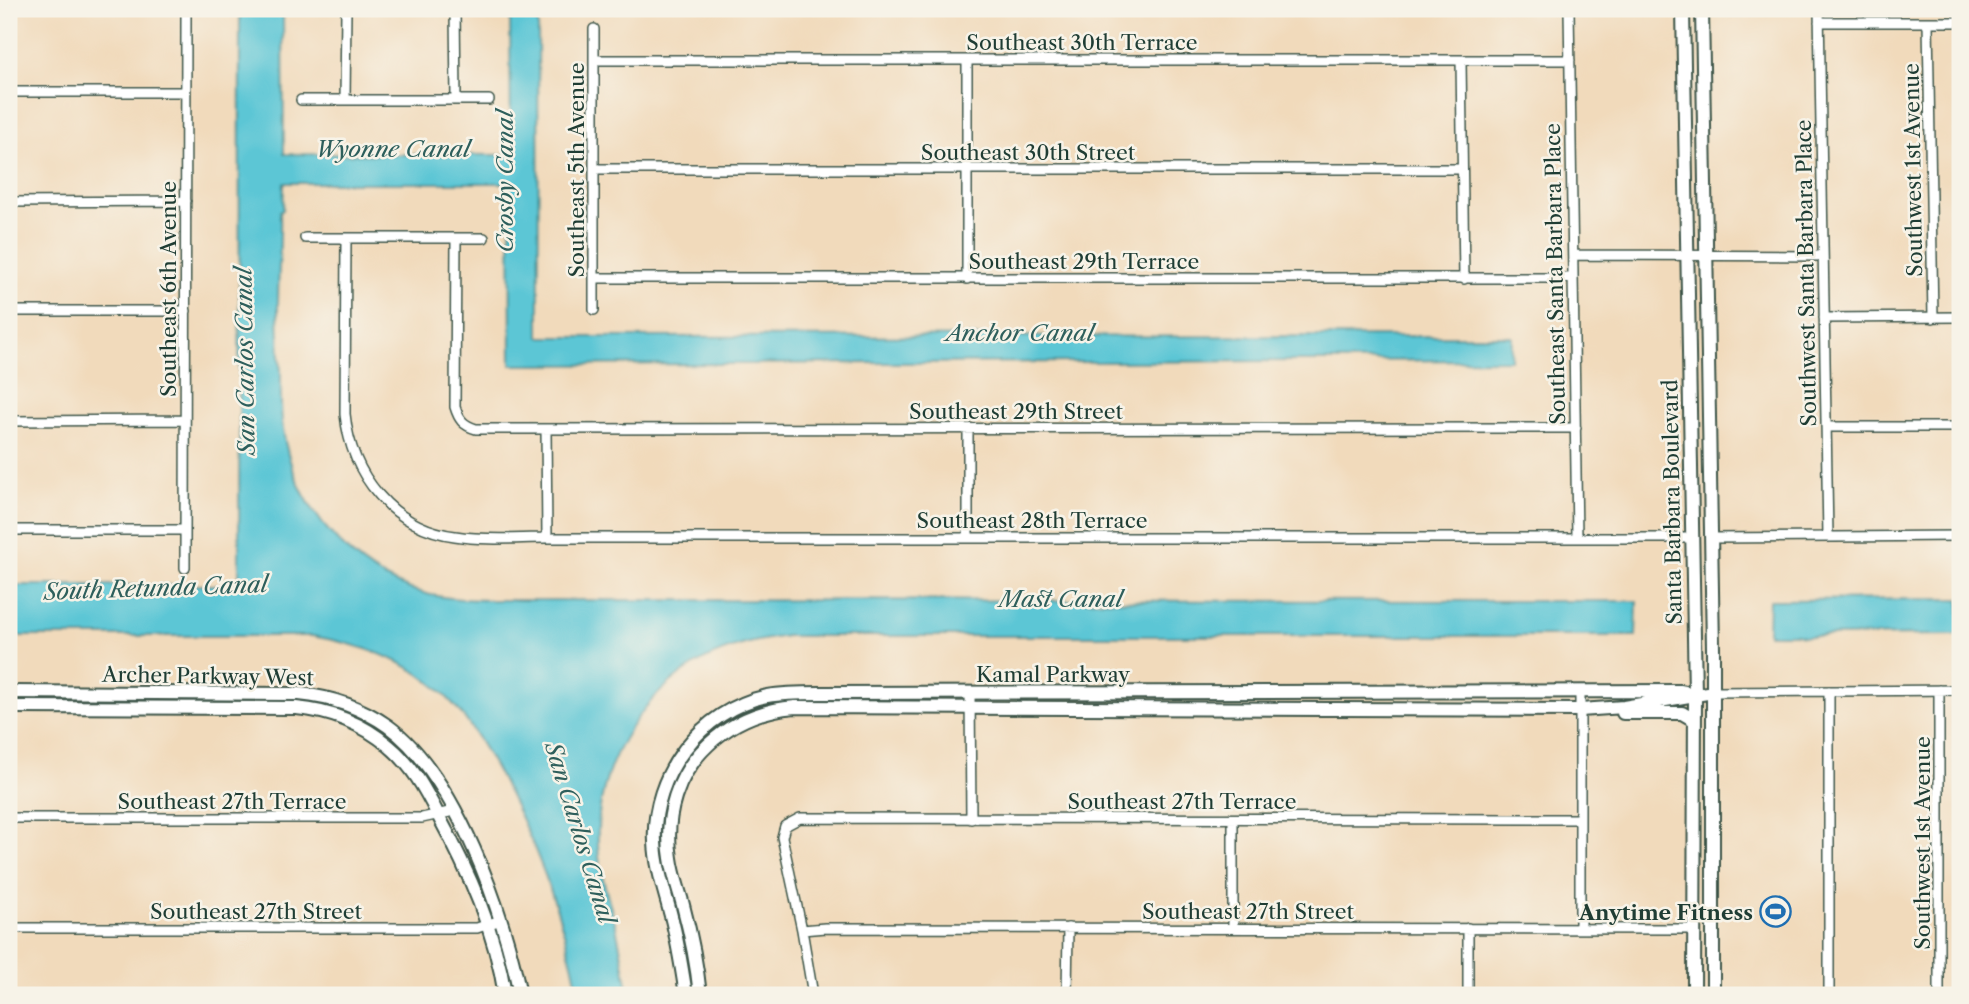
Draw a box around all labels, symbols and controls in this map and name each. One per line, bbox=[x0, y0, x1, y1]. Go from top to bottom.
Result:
street label: Southeast 30th Terrace bbox=[966, 30, 1198, 55]
street label: Southeast 5th Avenue bbox=[564, 62, 589, 278]
street label: Southwest 1st Avenue bbox=[1899, 63, 1927, 277]
water label: Crosby Canal bbox=[491, 107, 519, 252]
street label: Southwest Santa Barbara Place bbox=[1791, 119, 1821, 427]
street label: Southeast Santa Barbara Place bbox=[1540, 123, 1570, 425]
water label: Wyonne Canal bbox=[315, 135, 473, 163]
street label: Southeast 30th Street bbox=[921, 140, 1136, 165]
street label: Southeast 6th Avenue bbox=[156, 181, 181, 397]
street label: Southeast 29th Terrace bbox=[969, 249, 1199, 274]
water label: San Carlos Canal bbox=[229, 264, 261, 457]
water label: Anchor Canal bbox=[943, 319, 1097, 347]
street label: Santa Barbara Boulevard bbox=[1657, 379, 1687, 625]
street label: Southeast 29th Street bbox=[909, 399, 1124, 424]
street label: Southeast 28th Terrace bbox=[917, 508, 1147, 533]
water label: South Retunda Canal bbox=[42, 570, 271, 606]
water label: Mast Canal bbox=[996, 585, 1126, 613]
street label: Archer Parkway West bbox=[101, 662, 315, 690]
street label: Kamal Parkway bbox=[976, 662, 1130, 687]
street label: Southwest 1st Avenue bbox=[1910, 736, 1935, 950]
water label: San Carlos Canal bbox=[539, 737, 622, 930]
street label: Southeast 27th Terrace bbox=[118, 789, 346, 814]
street label: Southeast 27th Terrace bbox=[1068, 789, 1296, 814]
sports icon: Anytime Fitness bbox=[1759, 895, 1793, 929]
street label: Southeast 27th Street bbox=[150, 899, 363, 924]
street label: Southeast 27th Street bbox=[1142, 899, 1355, 924]
place label: Anytime Fitness bbox=[1578, 900, 1753, 925]

